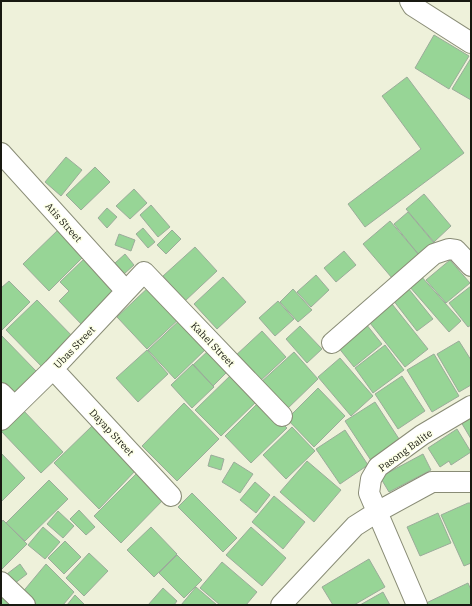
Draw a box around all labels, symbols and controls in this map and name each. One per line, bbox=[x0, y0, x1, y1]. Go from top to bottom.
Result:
street label: Atis Street bbox=[43, 200, 85, 245]
street label: Kahel Street bbox=[188, 319, 238, 370]
street label: Ubas Street bbox=[51, 323, 98, 371]
street label: Dayap Street bbox=[87, 406, 137, 459]
street label: Pasong Balite bbox=[376, 427, 435, 474]

